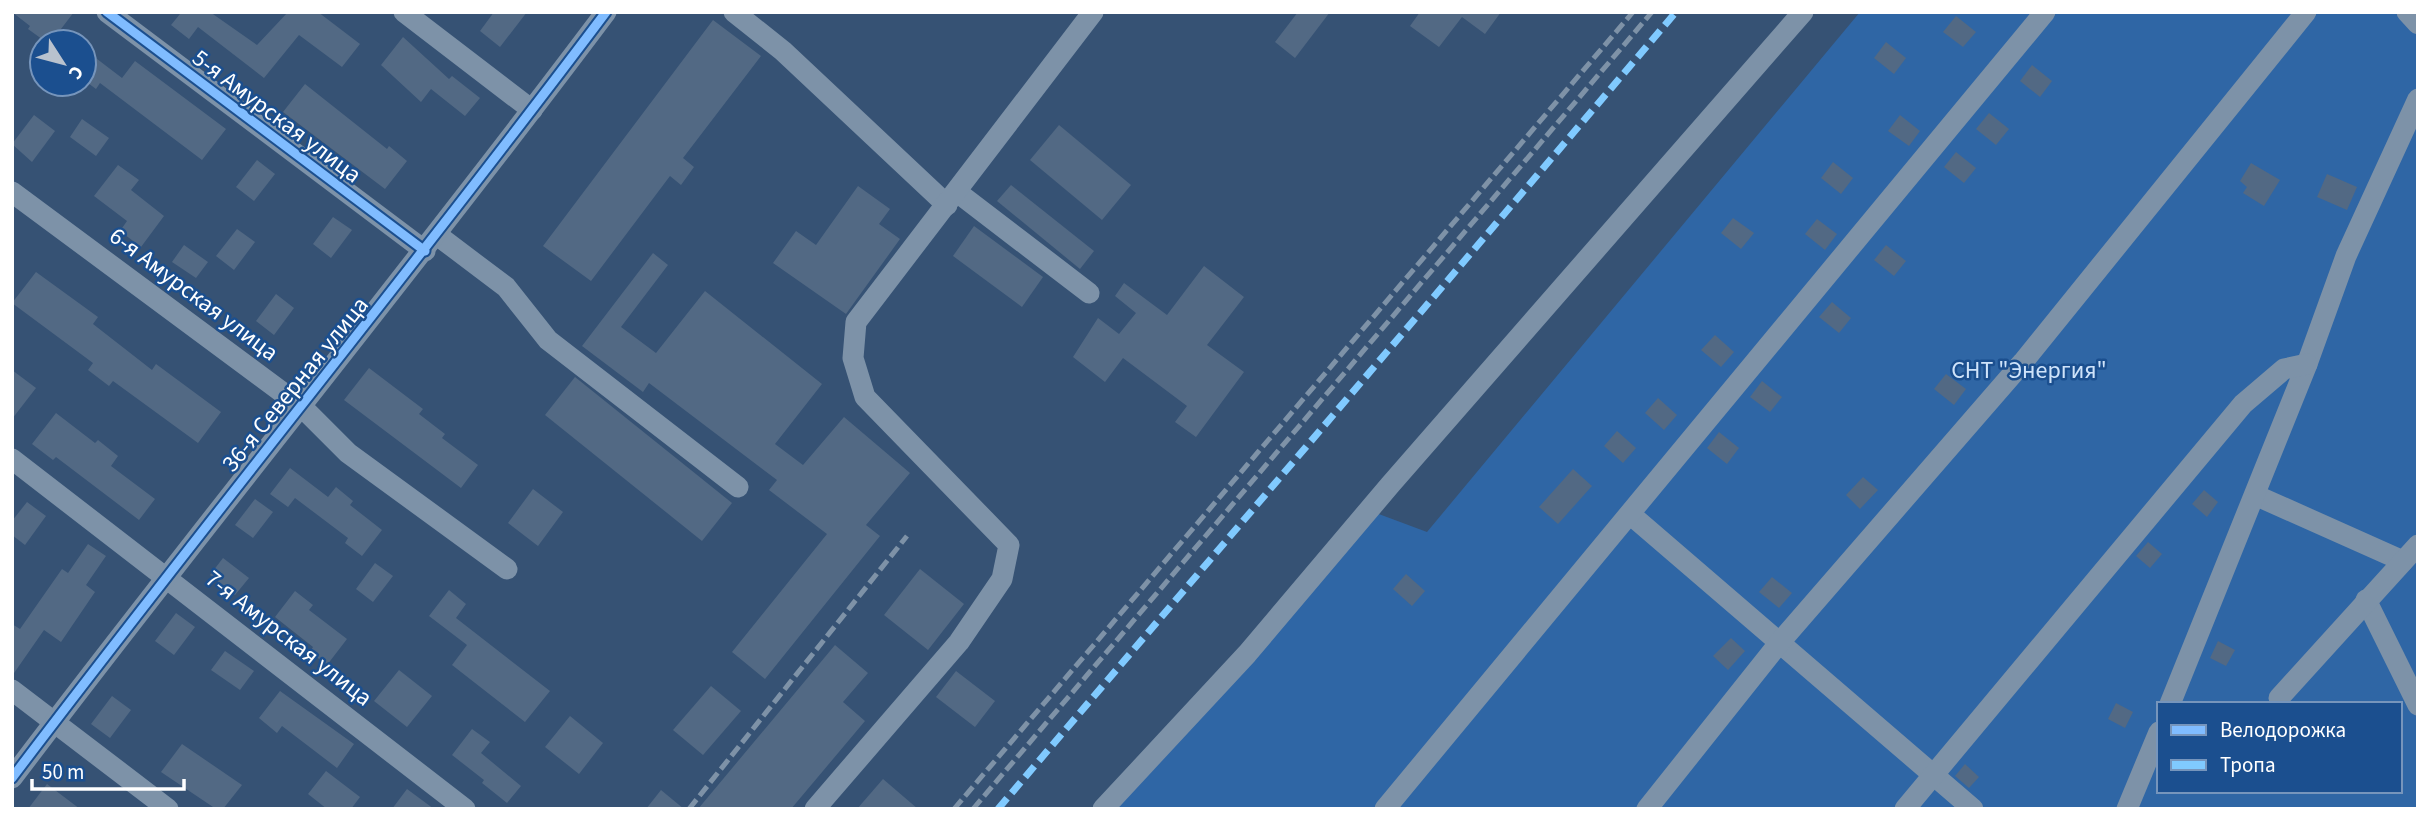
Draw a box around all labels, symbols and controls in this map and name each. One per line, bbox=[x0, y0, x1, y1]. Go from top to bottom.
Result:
north arrow bbox=[28, 28, 98, 98]
street label: 5-я Амурская улица bbox=[185, 41, 369, 192]
text: С bbox=[61, 60, 90, 85]
street label: 6-я Амурская улица bbox=[102, 219, 286, 370]
street label: 36-я Северная улица bbox=[214, 289, 377, 480]
park label: СНТ "Энергия" bbox=[1951, 353, 2107, 388]
street label: 7-я Амурская улица bbox=[198, 562, 380, 715]
legend bbox=[2157, 702, 2402, 793]
text: Велодорожка bbox=[2220, 715, 2346, 745]
scale bar bbox=[32, 748, 184, 792]
text: Тропа bbox=[2220, 750, 2276, 780]
text: 50 m bbox=[42, 757, 84, 787]

